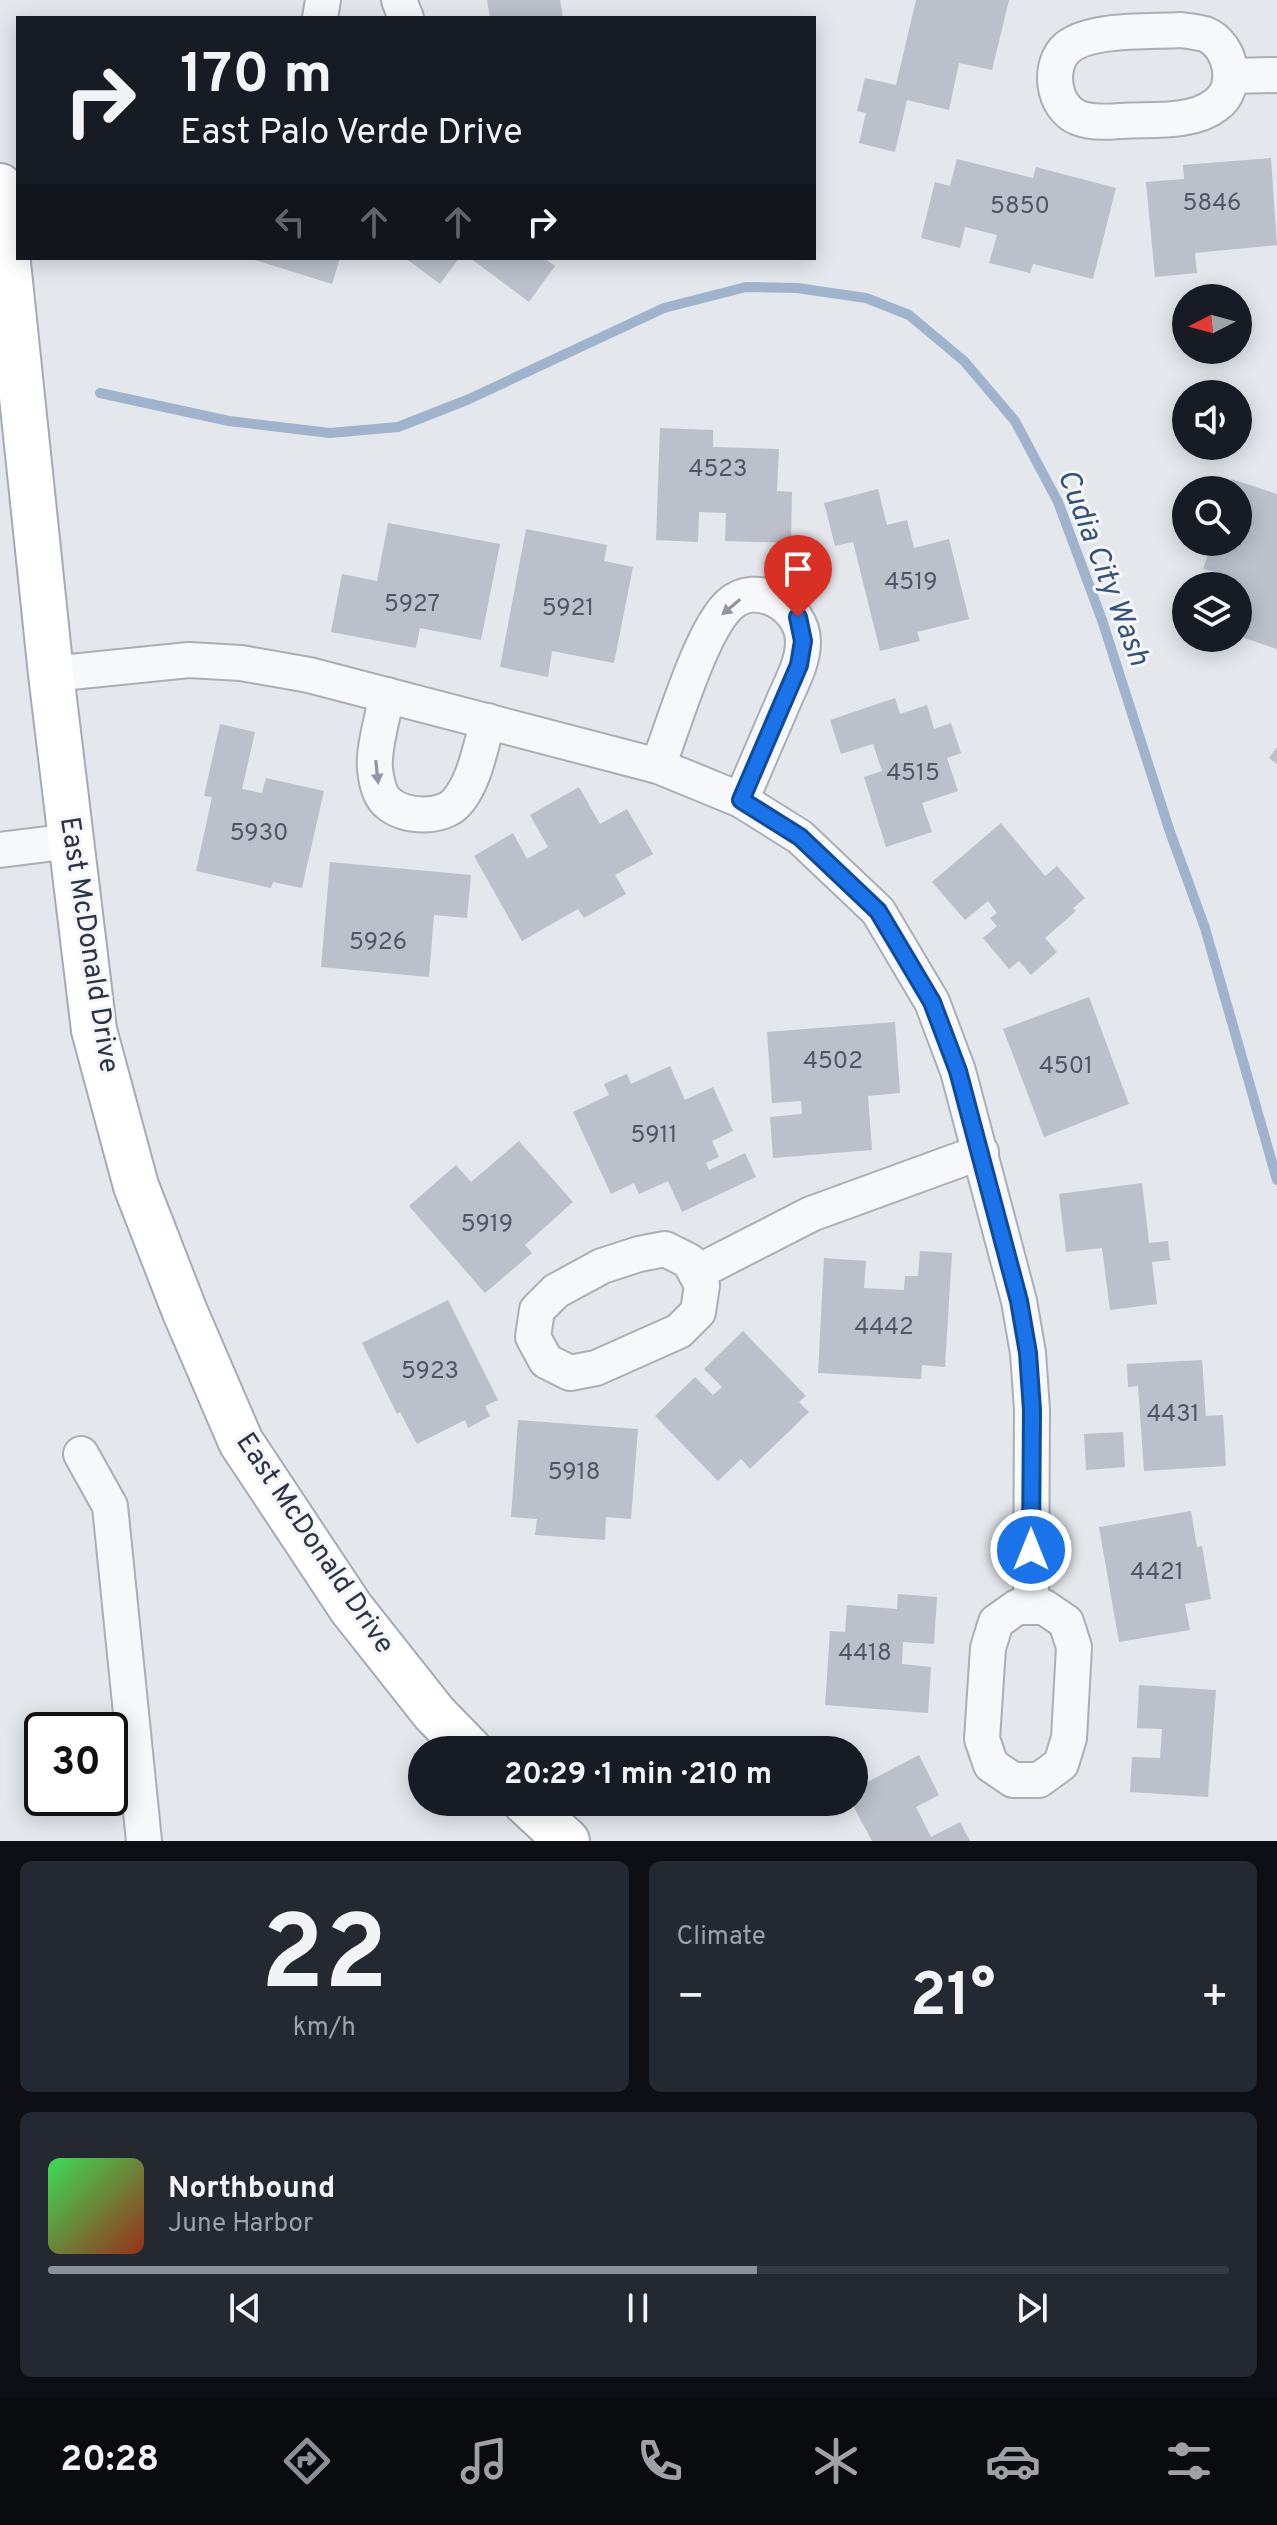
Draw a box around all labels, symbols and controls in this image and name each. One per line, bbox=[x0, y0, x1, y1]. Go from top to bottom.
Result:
text: 170 m bbox=[180, 42, 332, 112]
icon: right bbox=[48, 48, 152, 152]
text: East Palo Verde Drive bbox=[180, 111, 523, 157]
house number: 5846 bbox=[1183, 189, 1241, 219]
house number: 5850 bbox=[990, 192, 1050, 222]
icon: left bbox=[268, 200, 312, 244]
icon: ahead bbox=[352, 200, 396, 244]
icon: ahead bbox=[436, 200, 480, 244]
icon: right bbox=[520, 200, 564, 244]
north arrow bbox=[1172, 284, 1252, 364]
map controls bbox=[1172, 284, 1252, 652]
button: sound bbox=[1172, 380, 1252, 460]
house number: 4523 bbox=[689, 455, 747, 485]
water label: Cudia City Wash bbox=[1048, 465, 1156, 671]
button: search bbox=[1172, 476, 1252, 556]
pin bbox=[764, 535, 832, 617]
icon: arrive bbox=[776, 547, 820, 591]
house number: 4519 bbox=[884, 568, 938, 598]
button: layers bbox=[1172, 572, 1252, 652]
house number: 5927 bbox=[384, 590, 440, 620]
house number: 5921 bbox=[542, 594, 594, 624]
one-way arrow bbox=[720, 598, 741, 615]
house number: 4515 bbox=[886, 759, 940, 789]
one-way arrow bbox=[371, 760, 384, 785]
street label: East McDonald Drive bbox=[50, 814, 126, 1076]
house number: 5930 bbox=[230, 819, 288, 849]
house number: 5926 bbox=[349, 928, 407, 958]
house number: 4502 bbox=[803, 1047, 863, 1077]
house number: 4501 bbox=[1039, 1052, 1093, 1082]
house number: 5911 bbox=[631, 1121, 677, 1151]
house number: 5919 bbox=[461, 1210, 513, 1240]
house number: 4442 bbox=[854, 1313, 914, 1343]
house number: 5923 bbox=[401, 1357, 459, 1387]
house number: 4431 bbox=[1146, 1400, 1200, 1430]
street label: East McDonald Drive bbox=[227, 1427, 401, 1661]
house number: 5918 bbox=[548, 1458, 600, 1488]
position arrow bbox=[989, 1508, 1073, 1592]
house number: 4421 bbox=[1130, 1558, 1184, 1588]
house number: 4418 bbox=[838, 1639, 892, 1669]
speed limit sign: 30 bbox=[24, 1712, 128, 1816]
text: 20:29 · 1 min · 210 m bbox=[504, 1757, 772, 1794]
text: 22 bbox=[261, 1894, 388, 2026]
text: Climate bbox=[677, 1921, 766, 1954]
text: 21° bbox=[910, 1961, 996, 2037]
text: − bbox=[677, 1971, 705, 2027]
text: + bbox=[1201, 1971, 1229, 2027]
text: km/h bbox=[293, 2012, 356, 2045]
text: Northbound bbox=[168, 2171, 335, 2208]
text: June Harbor bbox=[168, 2208, 313, 2241]
icon: previous bbox=[223, 2286, 267, 2330]
icon: pause bbox=[616, 2286, 660, 2330]
icon: next bbox=[1010, 2286, 1054, 2330]
icon: directions bbox=[279, 2433, 335, 2489]
icon: music bbox=[456, 2433, 512, 2489]
icon: phone bbox=[632, 2433, 688, 2489]
icon: climate bbox=[808, 2433, 864, 2489]
icon: car bbox=[985, 2433, 1041, 2489]
icon: filters bbox=[1161, 2433, 1217, 2489]
text: 20:28 bbox=[60, 2438, 159, 2484]

